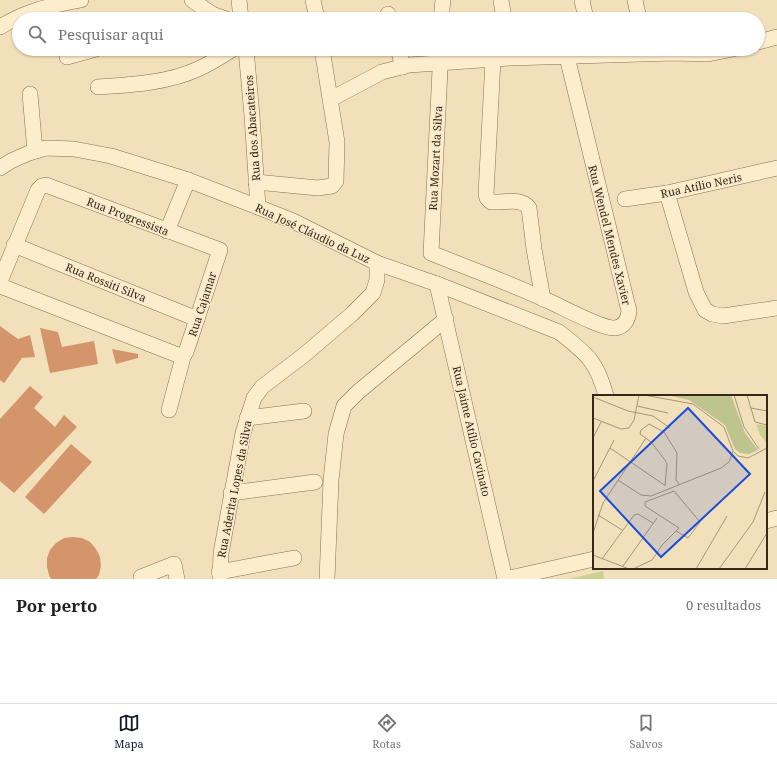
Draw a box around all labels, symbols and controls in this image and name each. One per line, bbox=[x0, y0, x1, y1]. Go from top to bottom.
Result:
search box bbox=[12, 12, 765, 56]
icon: search bbox=[26, 23, 48, 45]
text: Pesquisar aqui bbox=[58, 24, 164, 44]
street label: Rua dos Abacateiros bbox=[241, 74, 263, 182]
street label: Rua Mozart da Silva bbox=[425, 105, 445, 211]
street label: Rua Wendel Mendes Xavier bbox=[585, 163, 635, 308]
street label: Rua Atílio Neris bbox=[659, 169, 743, 201]
street label: Rua Progressista bbox=[85, 193, 171, 239]
street label: Rua José Cláudio da Luz bbox=[253, 200, 373, 266]
street label: Rua Rossiti Silva bbox=[63, 259, 149, 305]
street label: Rua Cajamar bbox=[184, 269, 220, 338]
street label: Rua Jaime Atílio Cavinato bbox=[450, 364, 494, 498]
inset map bbox=[593, 395, 767, 569]
street label: Rua Aderita Lopes da Silva bbox=[213, 419, 255, 559]
text: Por perto bbox=[16, 594, 98, 617]
text: 0 resultados bbox=[686, 596, 761, 614]
tab: Mapa bbox=[114, 712, 144, 751]
tab: Rotas bbox=[372, 712, 401, 751]
tab: Salvos bbox=[629, 712, 663, 751]

